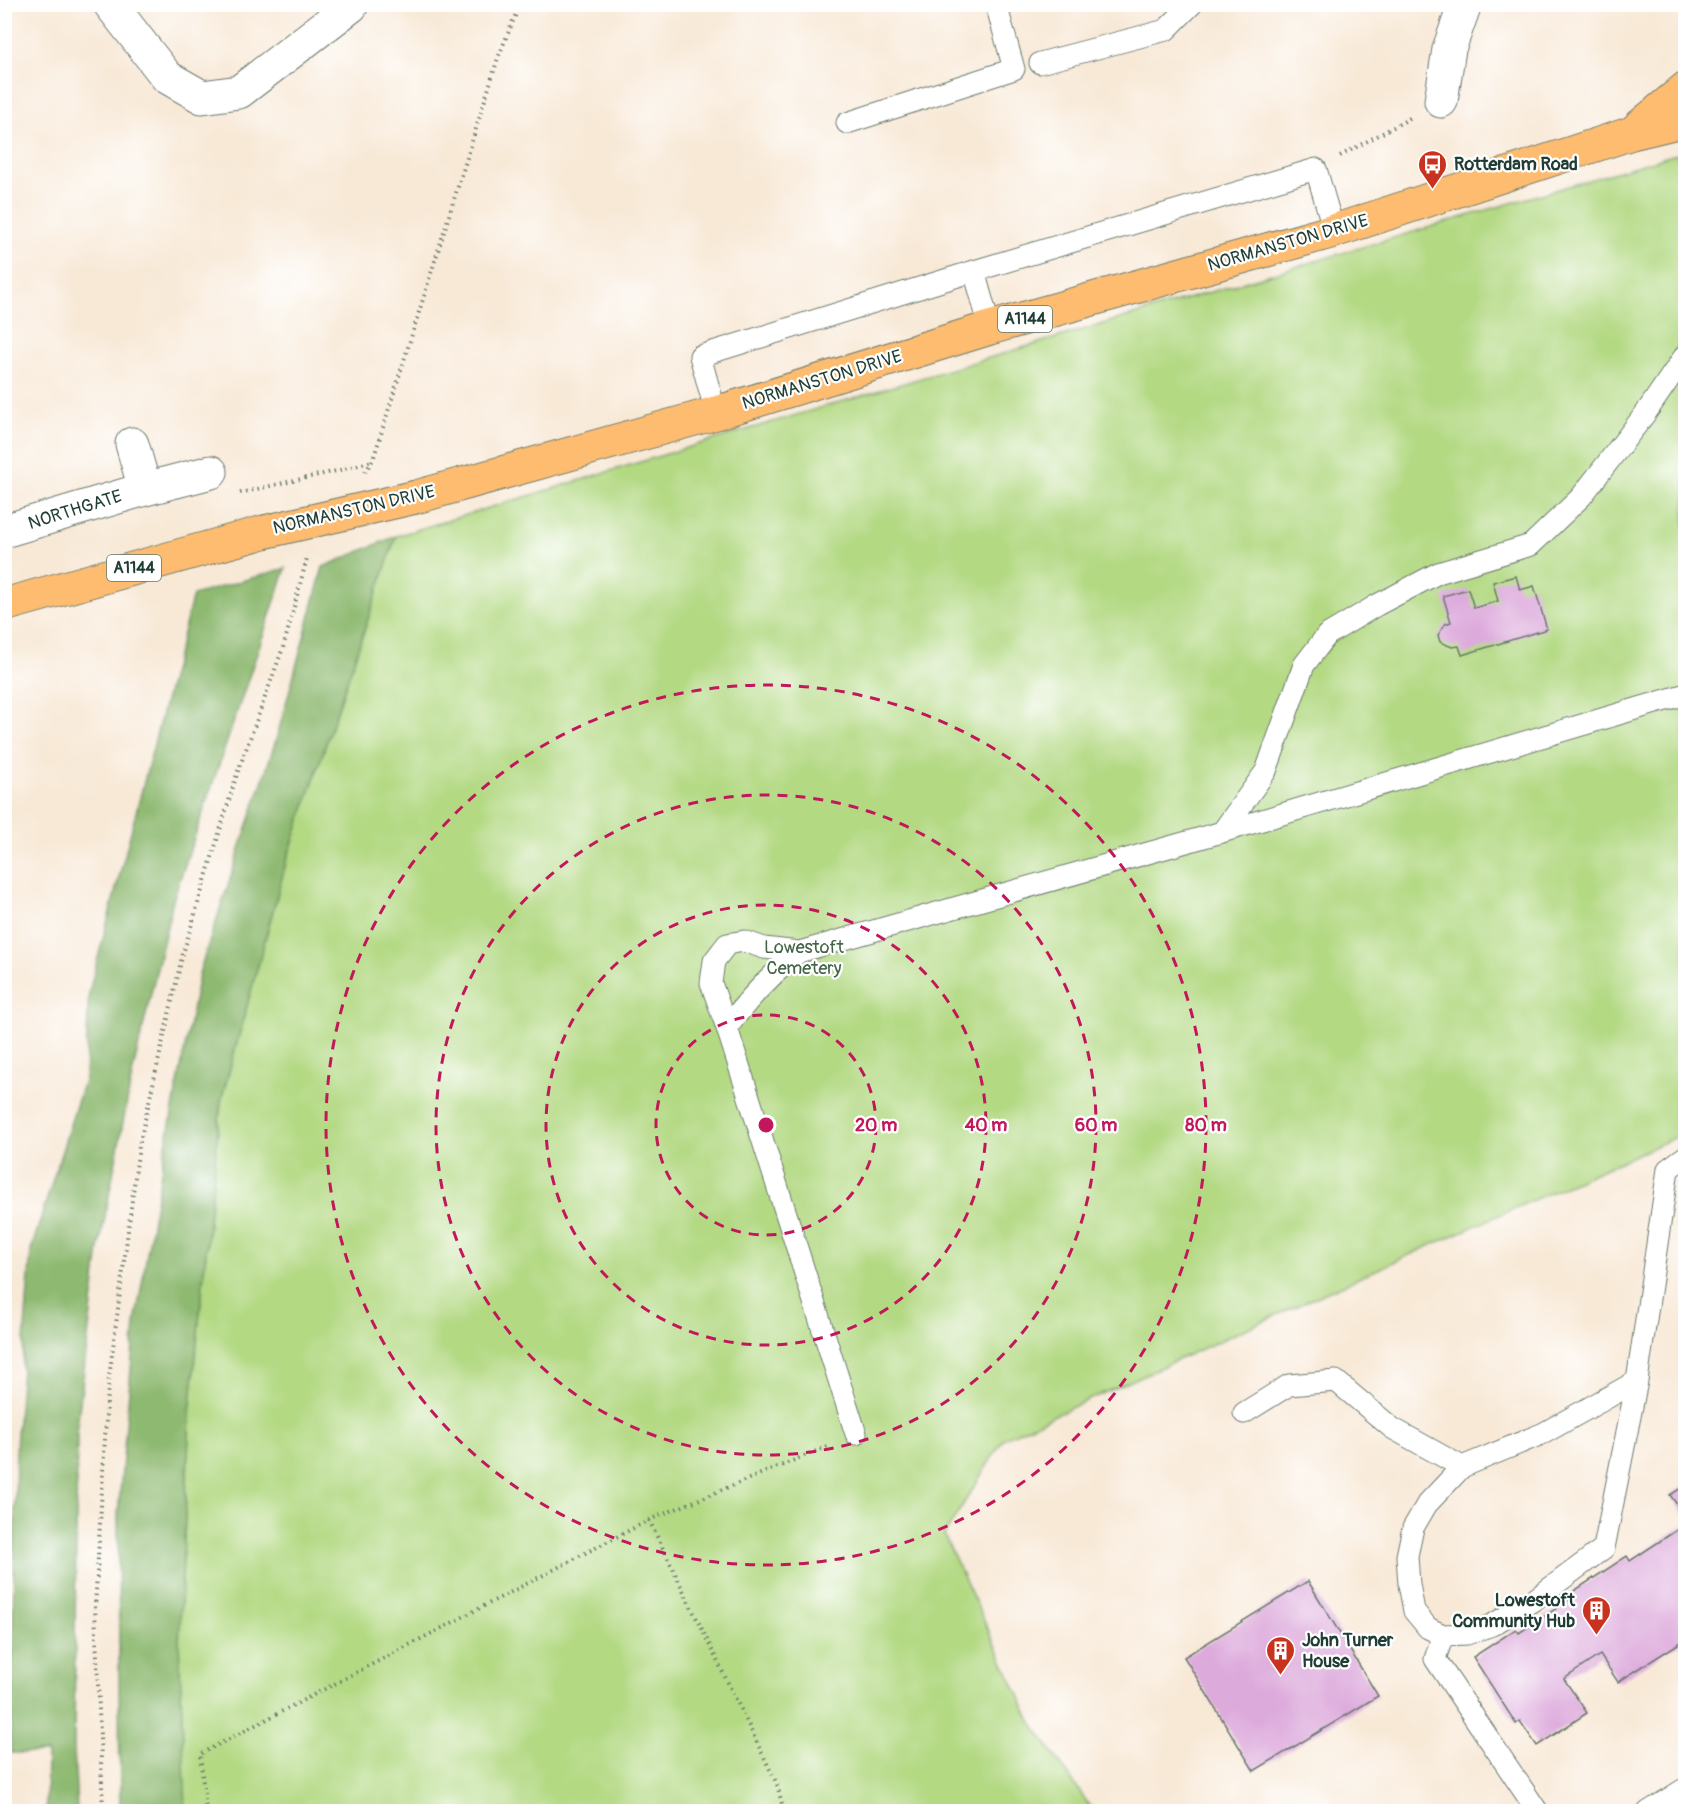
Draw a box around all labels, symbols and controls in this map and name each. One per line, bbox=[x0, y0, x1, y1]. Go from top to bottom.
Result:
bus stop icon: Rotterdam Road bbox=[1417, 148, 1449, 190]
place label: Rotterdam Road bbox=[1454, 153, 1578, 176]
street label: NORMANSTON DRIVE bbox=[1205, 209, 1371, 277]
road number: A1144 bbox=[998, 306, 1052, 332]
street label: NORMANSTON DRIVE bbox=[739, 345, 905, 415]
street label: NORMANSTON DRIVE bbox=[271, 480, 437, 540]
street label: NORTHGATE bbox=[25, 485, 125, 535]
road number: A1144 bbox=[107, 555, 161, 581]
park label: Lowestoft Cemetery bbox=[764, 936, 845, 980]
text: 20 m bbox=[855, 1114, 897, 1137]
text: 40 m bbox=[965, 1114, 1007, 1137]
text: 60 m bbox=[1075, 1114, 1117, 1137]
text: 80 m bbox=[1185, 1114, 1227, 1137]
centre of rings bbox=[756, 1115, 776, 1135]
place label: Lowestoft Community Hub bbox=[1452, 1589, 1576, 1633]
building icon: Lowestoft Community Hub bbox=[1580, 1594, 1612, 1636]
place label: John Turner House bbox=[1302, 1629, 1394, 1673]
building icon: John Turner House bbox=[1265, 1634, 1297, 1676]

